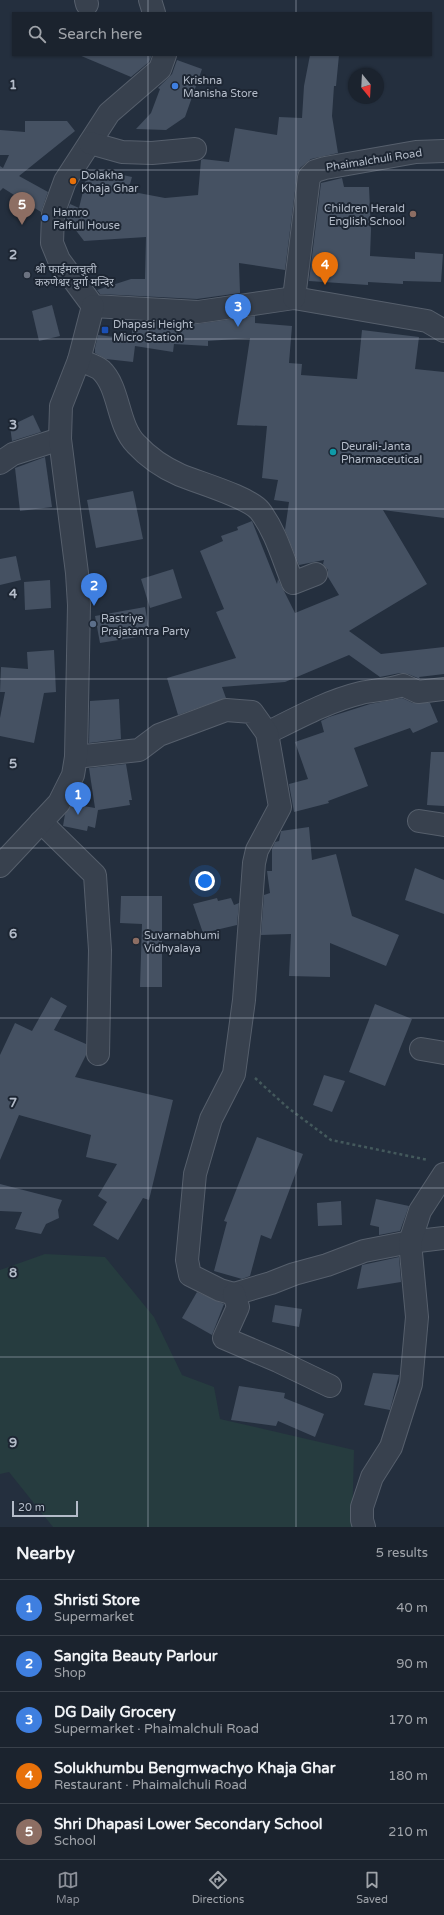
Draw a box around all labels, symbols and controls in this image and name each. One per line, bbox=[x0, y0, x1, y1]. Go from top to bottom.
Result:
search box bbox=[12, 12, 432, 56]
icon: search bbox=[26, 23, 48, 45]
text: Search here bbox=[58, 25, 142, 43]
north arrow bbox=[348, 68, 384, 104]
place label: Krishna Manisha Store bbox=[183, 74, 258, 100]
text: 1 bbox=[9, 77, 17, 93]
marker: Krishna Manisha Store bbox=[170, 81, 180, 91]
street label: Phaimalchuli Road bbox=[325, 146, 423, 174]
place label: Dolakha Khaja Ghar bbox=[81, 169, 139, 195]
marker: Dolakha Khaja Ghar bbox=[68, 176, 78, 186]
pin: 5 bbox=[9, 192, 35, 225]
place label: Children Herald English School bbox=[324, 202, 405, 228]
place label: Hamro Falfull House bbox=[53, 206, 120, 232]
marker: Children Herald English School bbox=[408, 209, 418, 219]
marker: Hamro Falfull House bbox=[40, 213, 50, 223]
text: 2 bbox=[9, 247, 17, 263]
pin: 4 bbox=[312, 252, 338, 285]
place label: श्री फाईमलचुली करुणेश्वर दुर्गा मन्दिर bbox=[35, 263, 114, 290]
marker: श्री फाईमलचुली करुणेश्वर दुर्गा मन्दिर bbox=[22, 270, 32, 280]
pin: 3 bbox=[225, 294, 251, 327]
place label: Dhapasi Height Micro Station bbox=[113, 318, 193, 344]
marker: Dhapasi Height Micro Station bbox=[100, 325, 110, 335]
text: 3 bbox=[9, 417, 17, 433]
place label: Deurali-Janta Pharmaceutical bbox=[341, 440, 422, 466]
marker: Deurali-Janta Pharmaceutical bbox=[328, 447, 338, 457]
pin: 2 bbox=[81, 573, 107, 606]
text: 4 bbox=[9, 586, 18, 602]
place label: Rastriye Prajatantra Party bbox=[101, 612, 190, 638]
marker: Rastriye Prajatantra Party bbox=[88, 619, 98, 629]
text: 5 bbox=[9, 756, 17, 772]
pin: 1 bbox=[65, 782, 91, 815]
your location bbox=[195, 871, 215, 891]
text: 6 bbox=[9, 926, 17, 942]
place label: Suvarnabhumi Vidhyalaya bbox=[144, 929, 220, 955]
marker: Suvarnabhumi Vidhyalaya bbox=[131, 936, 141, 946]
text: 7 bbox=[9, 1095, 17, 1111]
text: 8 bbox=[9, 1265, 17, 1281]
text: 9 bbox=[9, 1435, 17, 1451]
scale bar bbox=[12, 1499, 78, 1518]
text: 20 m bbox=[18, 1501, 45, 1514]
text: Nearby bbox=[16, 1543, 75, 1564]
text: 5 results bbox=[376, 1545, 428, 1561]
text: Shristi Store bbox=[54, 1591, 140, 1609]
text: 1 bbox=[25, 1600, 33, 1616]
text: 40 m bbox=[396, 1600, 428, 1616]
text: Supermarket bbox=[54, 1609, 134, 1625]
text: Sangita Beauty Parlour bbox=[54, 1647, 218, 1665]
text: 2 bbox=[25, 1656, 33, 1672]
text: 90 m bbox=[396, 1656, 428, 1672]
text: Shop bbox=[54, 1665, 86, 1681]
text: DG Daily Grocery bbox=[54, 1703, 176, 1721]
text: 3 bbox=[25, 1712, 33, 1728]
text: 170 m bbox=[388, 1712, 428, 1728]
text: Supermarket · Phaimalchuli Road bbox=[54, 1721, 259, 1737]
text: Solukhumbu Bengmwachyo Khaja Ghar bbox=[54, 1759, 336, 1777]
text: 4 bbox=[25, 1768, 33, 1784]
text: 180 m bbox=[388, 1768, 428, 1784]
text: Restaurant · Phaimalchuli Road bbox=[54, 1777, 247, 1793]
text: Shri Dhapasi Lower Secondary School bbox=[54, 1815, 323, 1833]
text: 5 bbox=[25, 1824, 33, 1840]
text: 210 m bbox=[388, 1824, 428, 1840]
text: School bbox=[54, 1833, 96, 1849]
tab: Map bbox=[56, 1869, 80, 1906]
tab: Directions bbox=[192, 1869, 244, 1906]
tab: Saved bbox=[356, 1869, 388, 1906]

